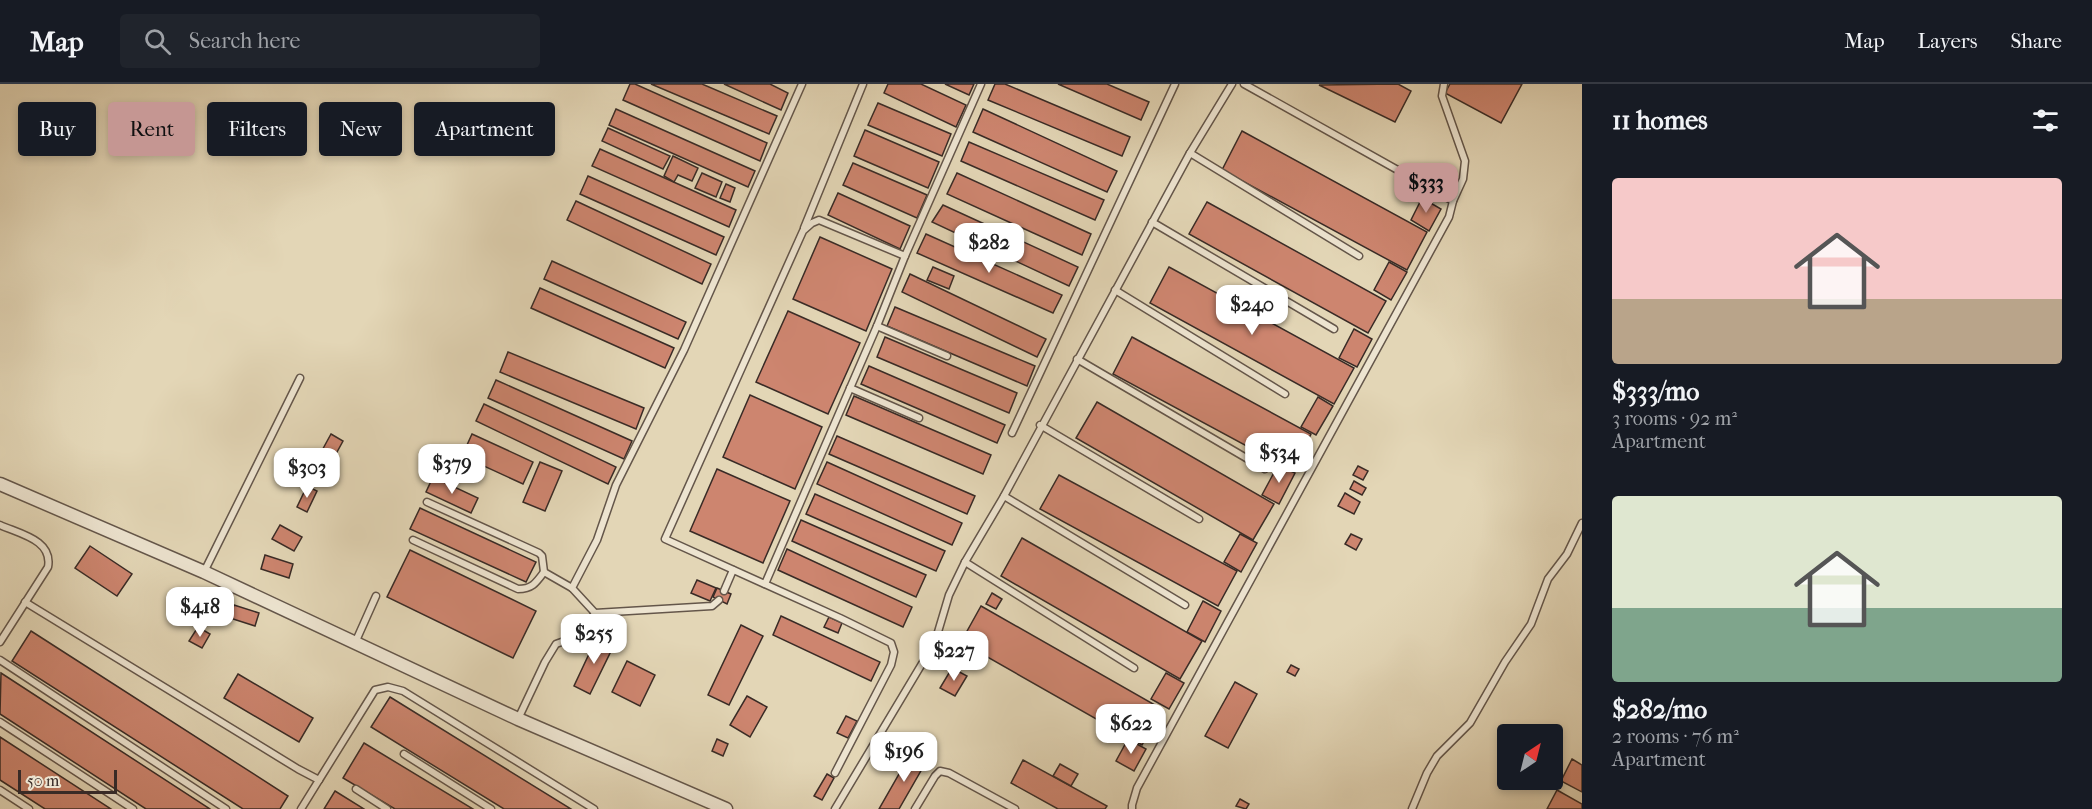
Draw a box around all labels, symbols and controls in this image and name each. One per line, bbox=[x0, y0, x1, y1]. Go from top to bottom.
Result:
search box bbox=[120, 14, 540, 68]
text: Map bbox=[30, 25, 84, 58]
icon: search bbox=[141, 25, 174, 58]
text: Search here bbox=[189, 28, 300, 54]
text: Map bbox=[1844, 29, 1885, 53]
text: Layers bbox=[1918, 29, 1977, 53]
text: Share bbox=[2010, 29, 2062, 53]
chip: Buy bbox=[18, 102, 96, 156]
chip: Rent bbox=[108, 102, 195, 156]
chip: Filters bbox=[207, 102, 307, 156]
chip: New bbox=[319, 102, 402, 156]
chip: Apartment bbox=[414, 102, 555, 156]
icon: filters bbox=[2029, 104, 2062, 137]
text: 11 homes bbox=[1612, 105, 1708, 136]
pin: $333 bbox=[1390, 163, 1462, 214]
text: $333 bbox=[1408, 171, 1444, 194]
icon: home bbox=[1783, 217, 1891, 325]
pin: $282 bbox=[953, 223, 1025, 274]
text: $282 bbox=[968, 231, 1010, 254]
pin: $240 bbox=[1216, 285, 1288, 336]
text: $240 bbox=[1230, 293, 1274, 316]
text: $333/mo bbox=[1612, 376, 1699, 407]
text: 3 rooms · 92 m² bbox=[1612, 407, 1737, 430]
text: Apartment bbox=[1612, 430, 1706, 453]
pin: $534 bbox=[1243, 433, 1315, 484]
text: $534 bbox=[1259, 441, 1299, 464]
pin: $379 bbox=[416, 444, 488, 495]
pin: $303 bbox=[271, 448, 343, 499]
text: $379 bbox=[432, 452, 472, 475]
text: $303 bbox=[288, 456, 326, 479]
icon: home bbox=[1783, 535, 1891, 643]
pin: $418 bbox=[164, 587, 236, 638]
text: $418 bbox=[180, 595, 220, 618]
pin: $255 bbox=[558, 614, 630, 665]
text: $255 bbox=[575, 622, 613, 645]
pin: $227 bbox=[918, 631, 990, 682]
text: $227 bbox=[933, 639, 975, 662]
text: $282/mo bbox=[1612, 694, 1707, 725]
pin: $622 bbox=[1095, 704, 1167, 755]
text: $622 bbox=[1110, 712, 1152, 735]
north arrow bbox=[1497, 724, 1563, 790]
map controls bbox=[1497, 724, 1563, 790]
text: 2 rooms · 76 m² bbox=[1612, 725, 1739, 748]
pin: $196 bbox=[868, 732, 940, 783]
text: $196 bbox=[884, 740, 924, 763]
text: Apartment bbox=[1612, 748, 1706, 771]
scale bar bbox=[18, 767, 117, 794]
text: 50 m bbox=[27, 771, 59, 790]

